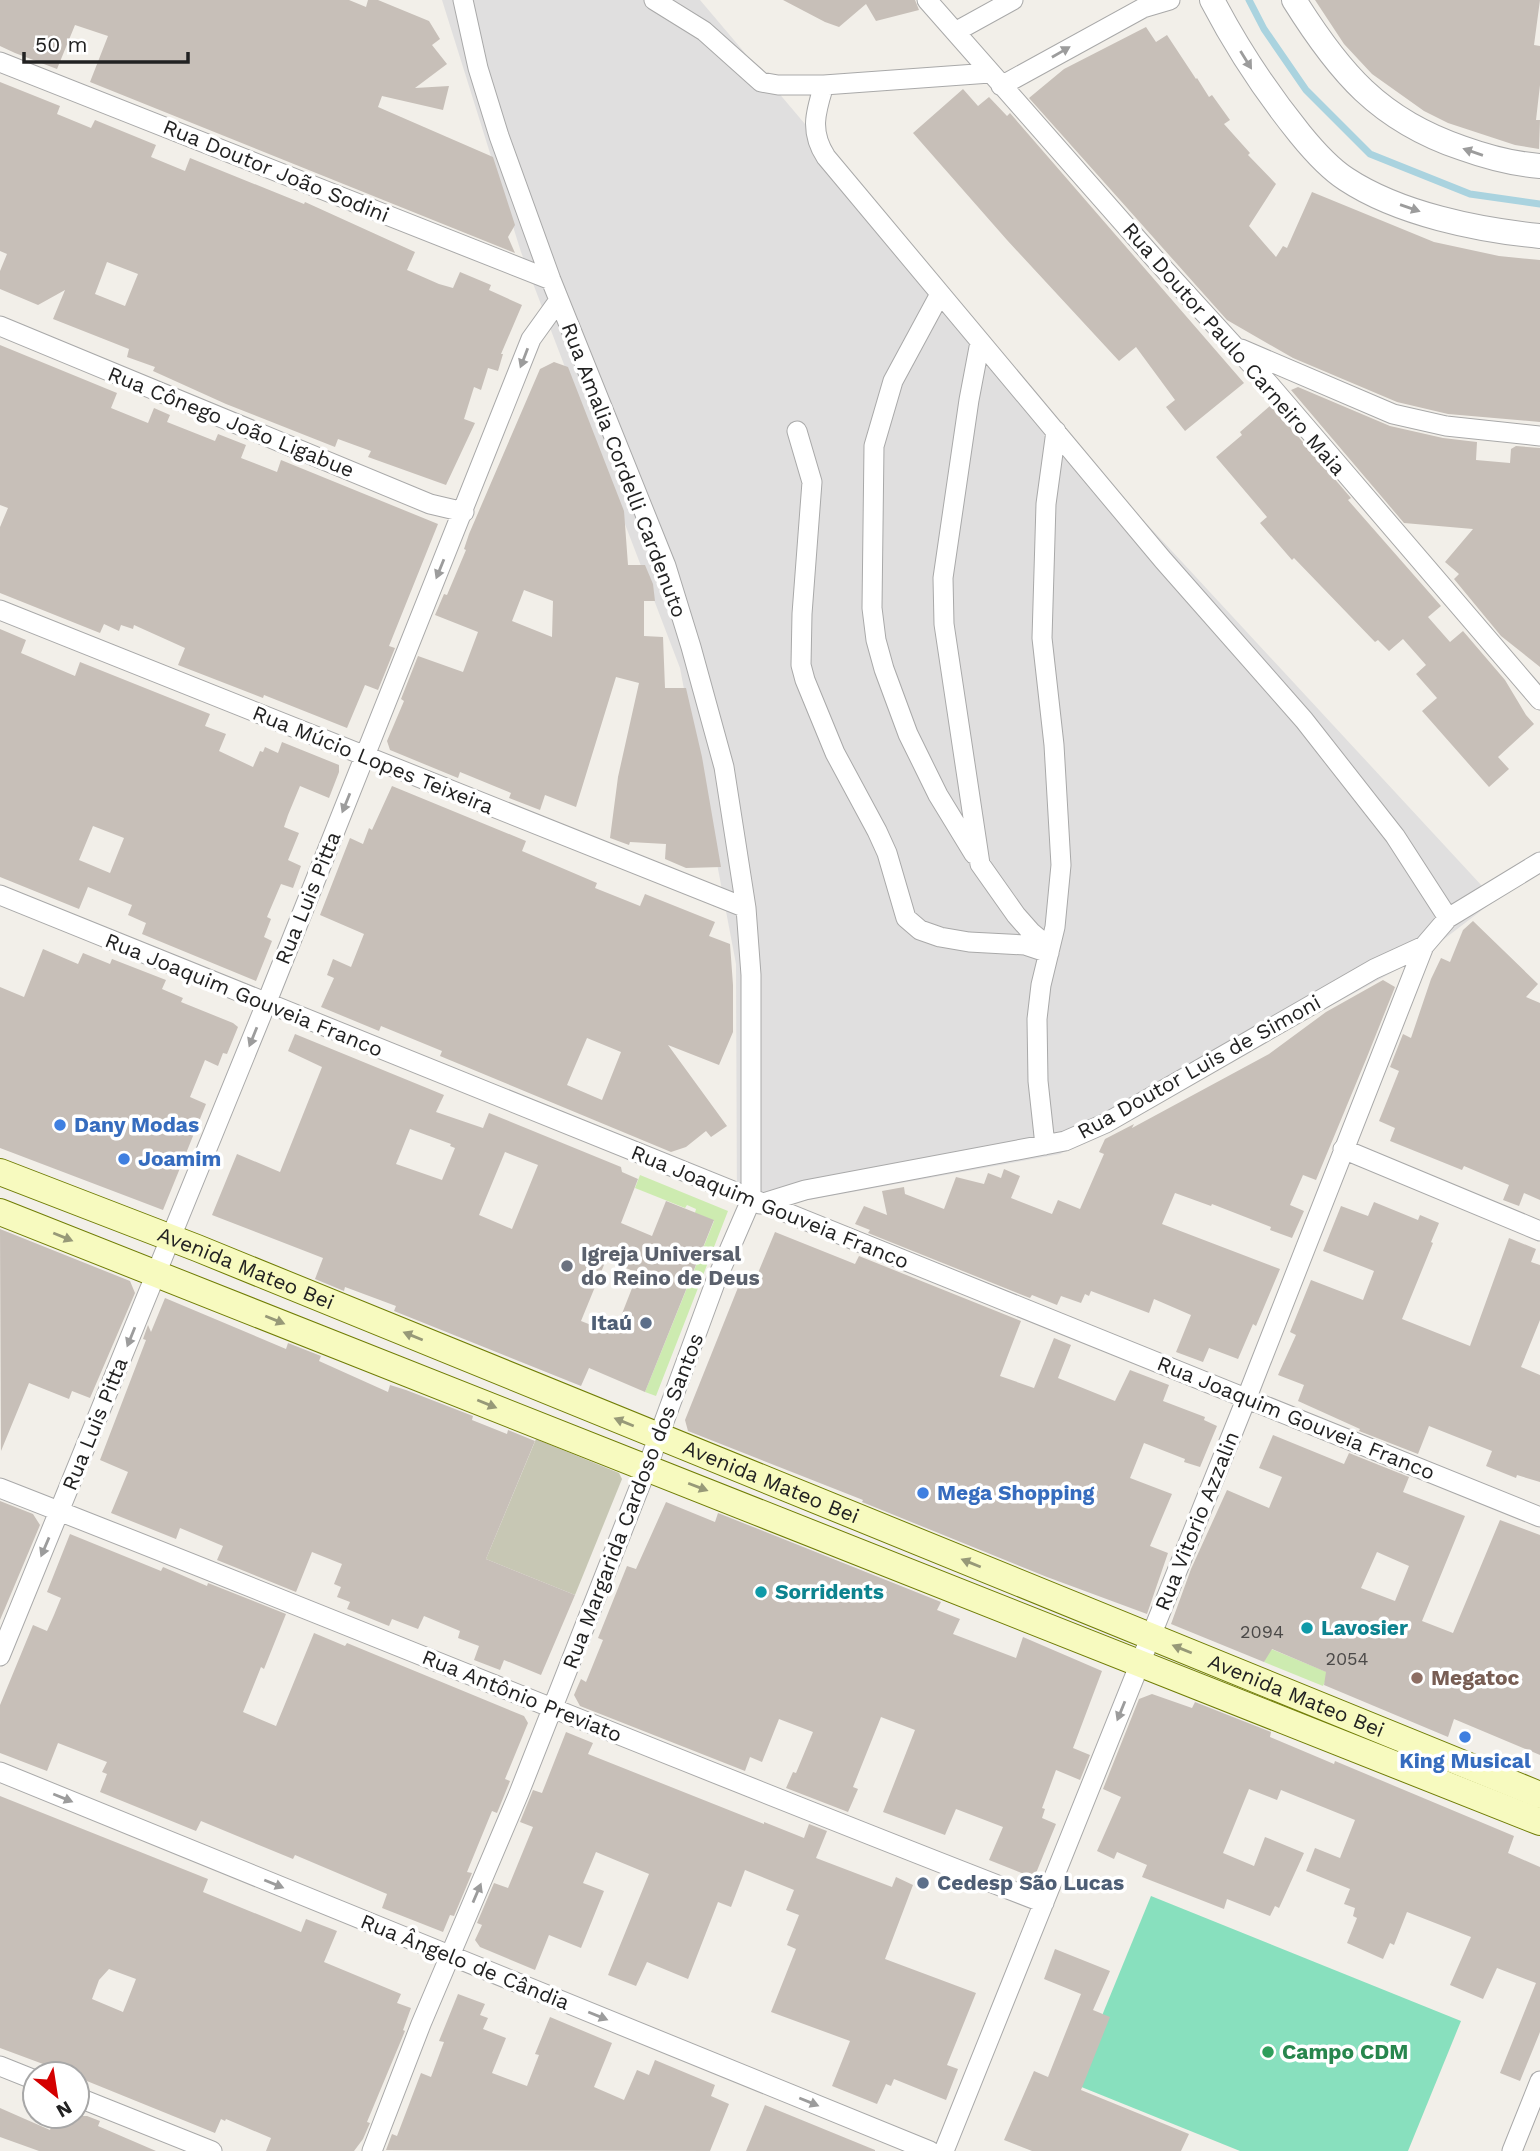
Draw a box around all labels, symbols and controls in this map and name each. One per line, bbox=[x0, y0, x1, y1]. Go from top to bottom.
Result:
scale bar bbox=[24, 21, 189, 65]
text: 50 m bbox=[35, 32, 87, 57]
one-way arrow bbox=[1051, 46, 1070, 58]
one-way arrow bbox=[1239, 50, 1252, 69]
street label: Rua Doutor João Sodini bbox=[160, 114, 393, 227]
one-way arrow bbox=[1463, 146, 1484, 157]
one-way arrow bbox=[1400, 203, 1421, 214]
street label: Rua Doutor Paulo Carneiro Maia bbox=[1118, 217, 1351, 480]
street label: Rua Amalia Cordelli Cardenuto bbox=[557, 319, 692, 621]
one-way arrow bbox=[518, 347, 529, 368]
street label: Rua Cônego João Ligabue bbox=[104, 361, 358, 482]
one-way arrow bbox=[435, 559, 446, 580]
street label: Rua Múcio Lopes Teixeira bbox=[249, 700, 497, 819]
one-way arrow bbox=[340, 793, 351, 814]
street label: Rua Luis Pitta bbox=[270, 828, 346, 968]
street label: Rua Joaquim Gouveia Franco bbox=[102, 927, 387, 1062]
street label: Rua Doutor Luis de Simoni bbox=[1073, 989, 1325, 1144]
one-way arrow bbox=[247, 1027, 258, 1048]
place label: Dany Modas bbox=[74, 1112, 199, 1137]
marker: Dany Modas bbox=[52, 1117, 68, 1133]
street label: Rua Joaquim Gouveia Franco bbox=[628, 1139, 913, 1274]
place label: Joamim bbox=[138, 1146, 221, 1171]
marker: Joamim bbox=[116, 1151, 132, 1167]
street label: Avenida Mateo Bei bbox=[154, 1221, 338, 1315]
one-way arrow bbox=[53, 1231, 74, 1242]
place label: Igreja Universal do Reino de Deus bbox=[581, 1241, 760, 1290]
marker: Igreja Universal do Reino de Deus bbox=[559, 1258, 575, 1274]
place label: Itaú bbox=[591, 1310, 632, 1335]
one-way arrow bbox=[265, 1315, 286, 1326]
marker: Itaú bbox=[638, 1315, 654, 1331]
one-way arrow bbox=[125, 1326, 136, 1347]
street label: Rua Margarida Cardoso dos Santos bbox=[557, 1329, 708, 1672]
one-way arrow bbox=[403, 1331, 424, 1342]
street label: Rua Joaquim Gouveia Franco bbox=[1154, 1350, 1439, 1485]
street label: Rua Luis Pitta bbox=[57, 1354, 133, 1494]
one-way arrow bbox=[476, 1399, 497, 1410]
one-way arrow bbox=[613, 1417, 634, 1428]
street label: Rua Vitorio Azzalin bbox=[1149, 1427, 1244, 1614]
street label: Avenida Mateo Bei bbox=[679, 1434, 863, 1528]
place label: Mega Shopping bbox=[937, 1480, 1095, 1505]
one-way arrow bbox=[688, 1482, 709, 1493]
marker: Mega Shopping bbox=[915, 1485, 931, 1501]
one-way arrow bbox=[39, 1537, 50, 1558]
one-way arrow bbox=[960, 1558, 981, 1569]
place label: Sorridents bbox=[775, 1579, 884, 1604]
marker: Sorridents bbox=[753, 1584, 769, 1600]
place label: Lavosier bbox=[1321, 1615, 1408, 1640]
marker: Lavosier bbox=[1299, 1620, 1315, 1636]
house number: 2094 bbox=[1240, 1621, 1284, 1642]
street label: Rua Antônio Previato bbox=[419, 1644, 626, 1747]
one-way arrow bbox=[1171, 1644, 1192, 1655]
street label: Avenida Mateo Bei bbox=[1205, 1648, 1388, 1742]
house number: 2054 bbox=[1325, 1648, 1369, 1669]
place label: Megatoc bbox=[1431, 1665, 1519, 1690]
marker: Megatoc bbox=[1409, 1670, 1425, 1686]
one-way arrow bbox=[1116, 1701, 1127, 1722]
marker: King Musical bbox=[1457, 1729, 1473, 1745]
place label: King Musical bbox=[1399, 1748, 1531, 1773]
one-way arrow bbox=[53, 1793, 74, 1804]
place label: Cedesp São Lucas bbox=[937, 1870, 1124, 1895]
marker: Cedesp São Lucas bbox=[915, 1875, 931, 1891]
one-way arrow bbox=[263, 1879, 284, 1890]
one-way arrow bbox=[472, 1882, 483, 1903]
street label: Rua Ângelo de Cândia bbox=[357, 1908, 573, 2015]
one-way arrow bbox=[588, 2010, 609, 2021]
place label: Campo CDM bbox=[1282, 2039, 1408, 2064]
marker: Campo CDM bbox=[1260, 2044, 1276, 2060]
north arrow bbox=[21, 2060, 91, 2130]
text: N bbox=[52, 2096, 76, 2123]
one-way arrow bbox=[798, 2096, 819, 2107]

